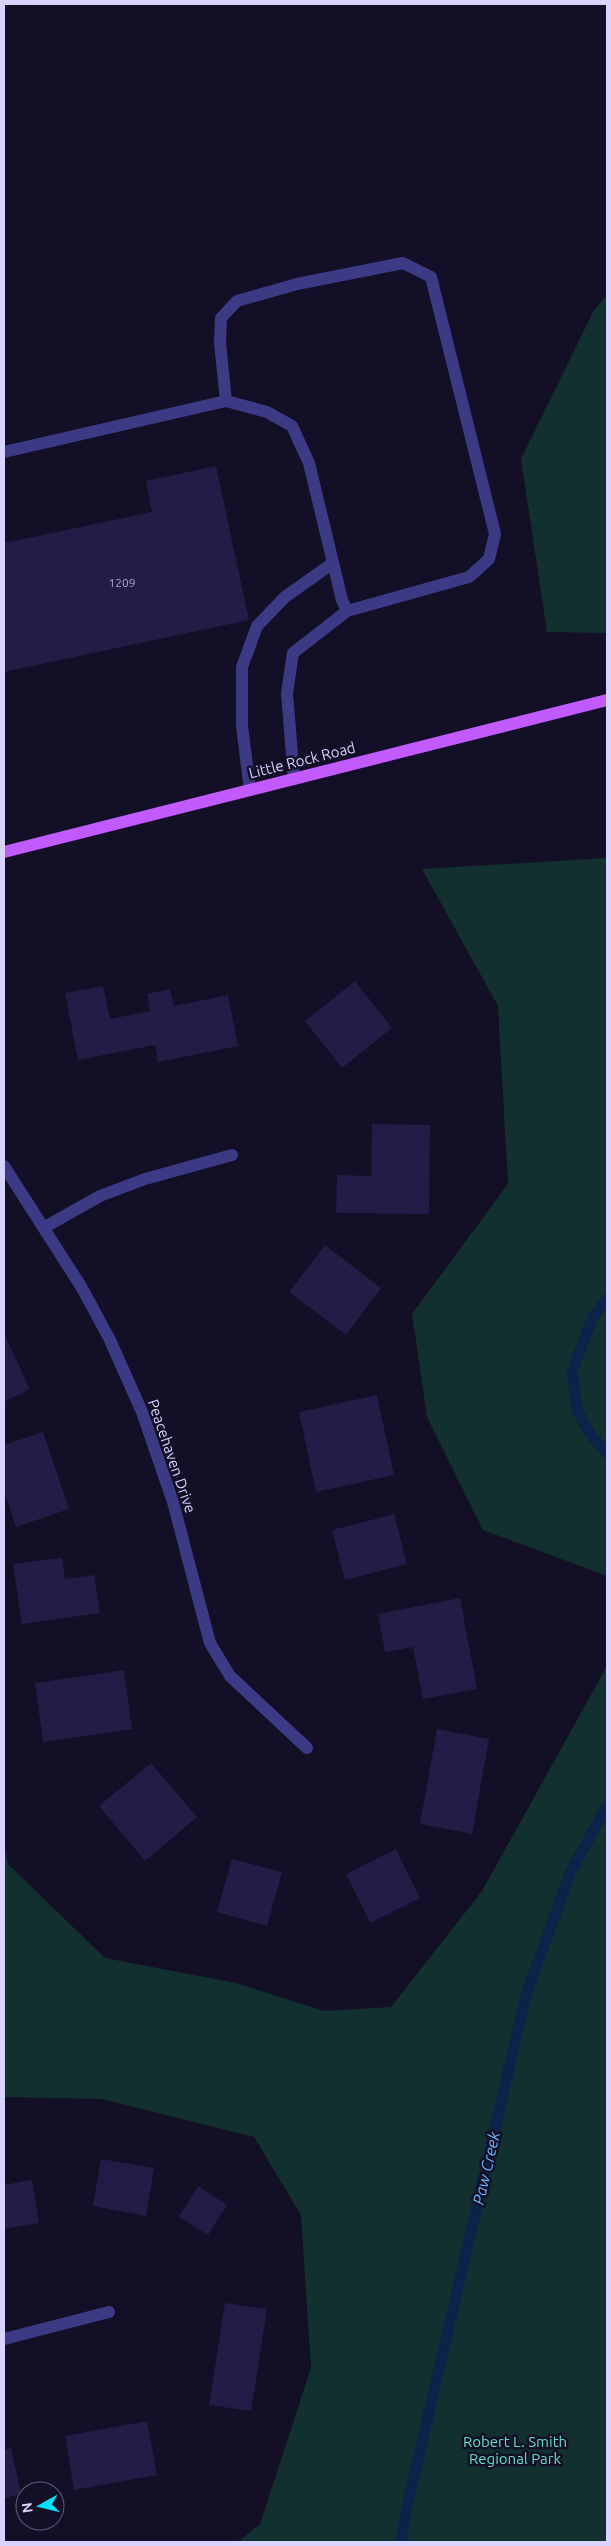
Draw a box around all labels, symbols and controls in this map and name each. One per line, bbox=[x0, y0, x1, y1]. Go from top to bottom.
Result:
house number: 1209 bbox=[108, 576, 136, 589]
street label: Little Rock Road bbox=[247, 739, 357, 781]
street label: Peacehaven Drive bbox=[145, 1397, 199, 1515]
water label: Paw Creek bbox=[469, 2129, 503, 2206]
park label: Robert L. Smith Regional Park bbox=[463, 2433, 567, 2467]
north arrow bbox=[15, 2481, 65, 2531]
text: N bbox=[18, 2502, 36, 2514]

